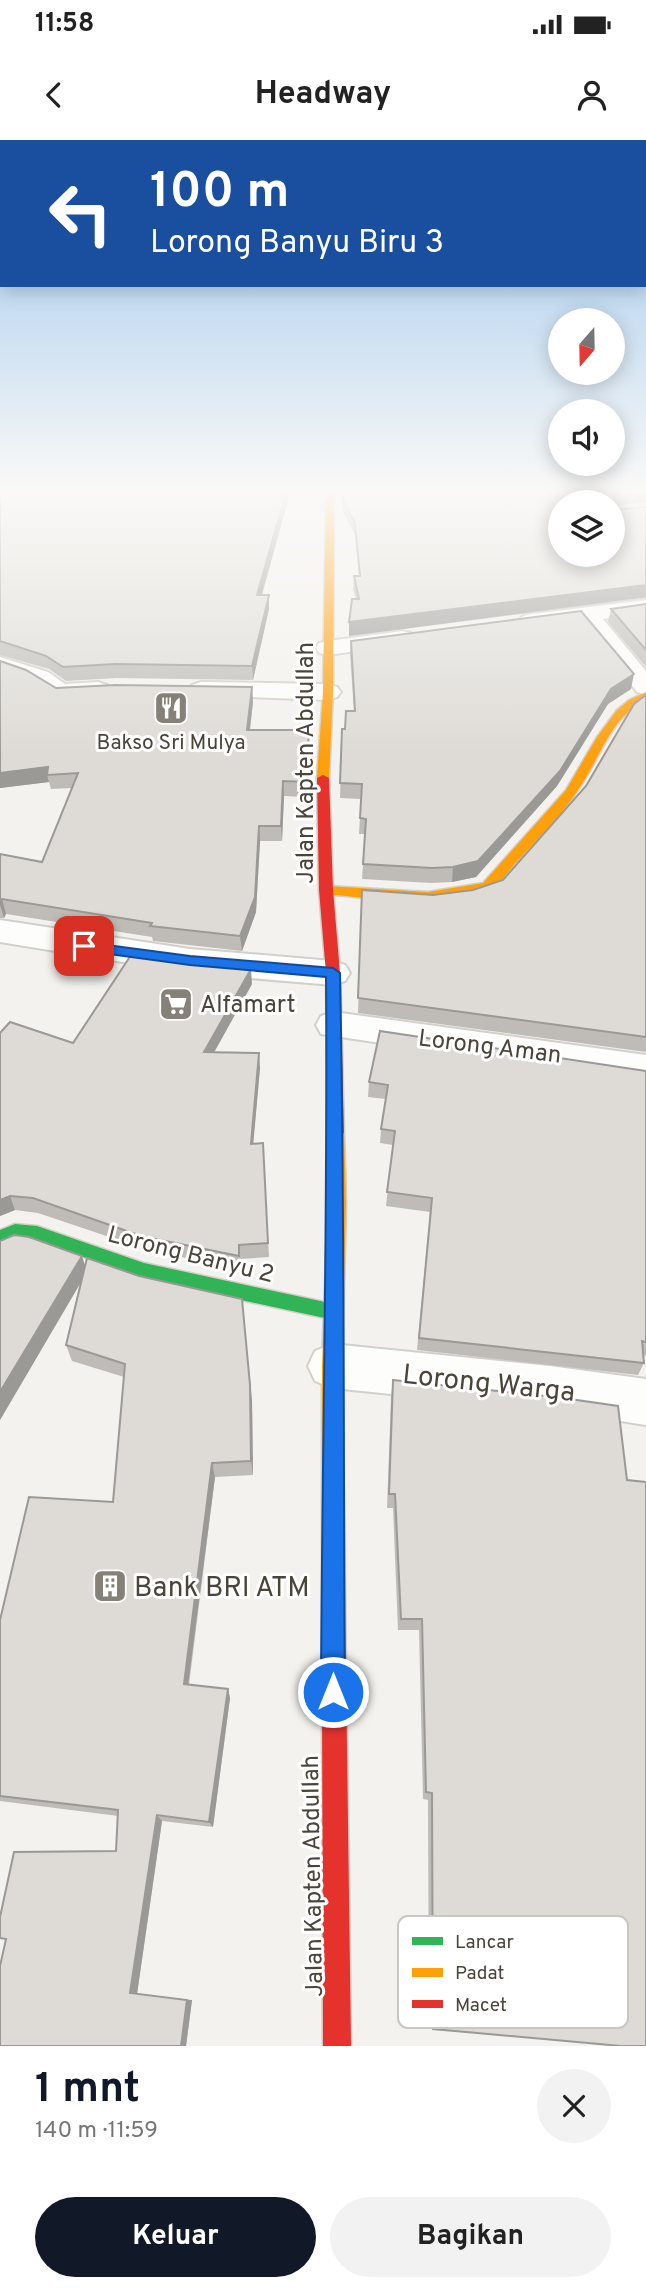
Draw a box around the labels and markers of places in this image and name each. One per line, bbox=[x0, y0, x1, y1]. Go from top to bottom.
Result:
restaurant icon: Bakso Sri Mulya bbox=[152, 689, 190, 727]
place label: Bakso Sri Mulya bbox=[97, 730, 245, 757]
pin bbox=[54, 916, 114, 976]
supermarket icon: Alfamart bbox=[157, 985, 195, 1023]
place label: Alfamart bbox=[200, 991, 296, 1021]
building icon: Bank BRI ATM bbox=[91, 1567, 129, 1605]
place label: Bank BRI ATM bbox=[134, 1571, 310, 1607]

